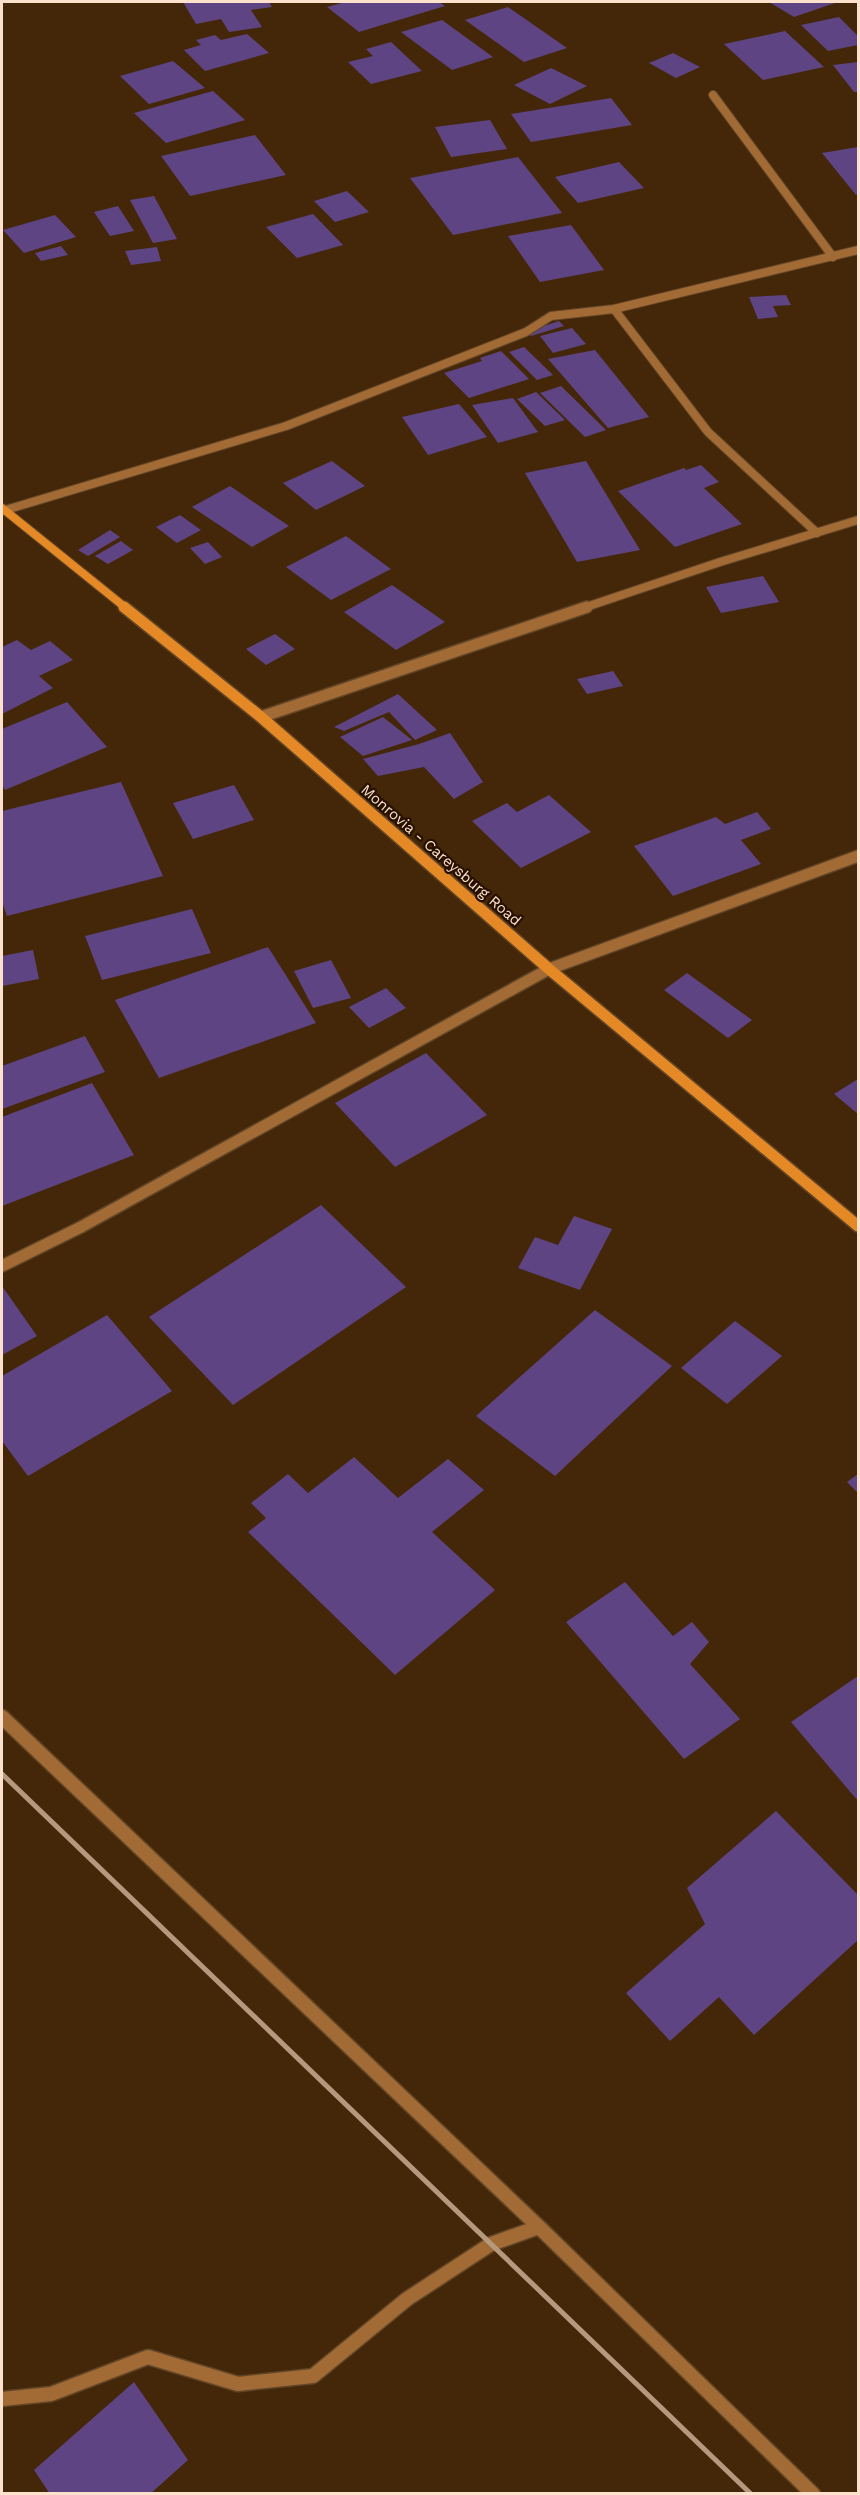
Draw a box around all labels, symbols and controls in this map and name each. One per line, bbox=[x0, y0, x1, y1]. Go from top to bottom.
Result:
street label: Monrovia - Careysburg Road bbox=[357, 781, 525, 929]

